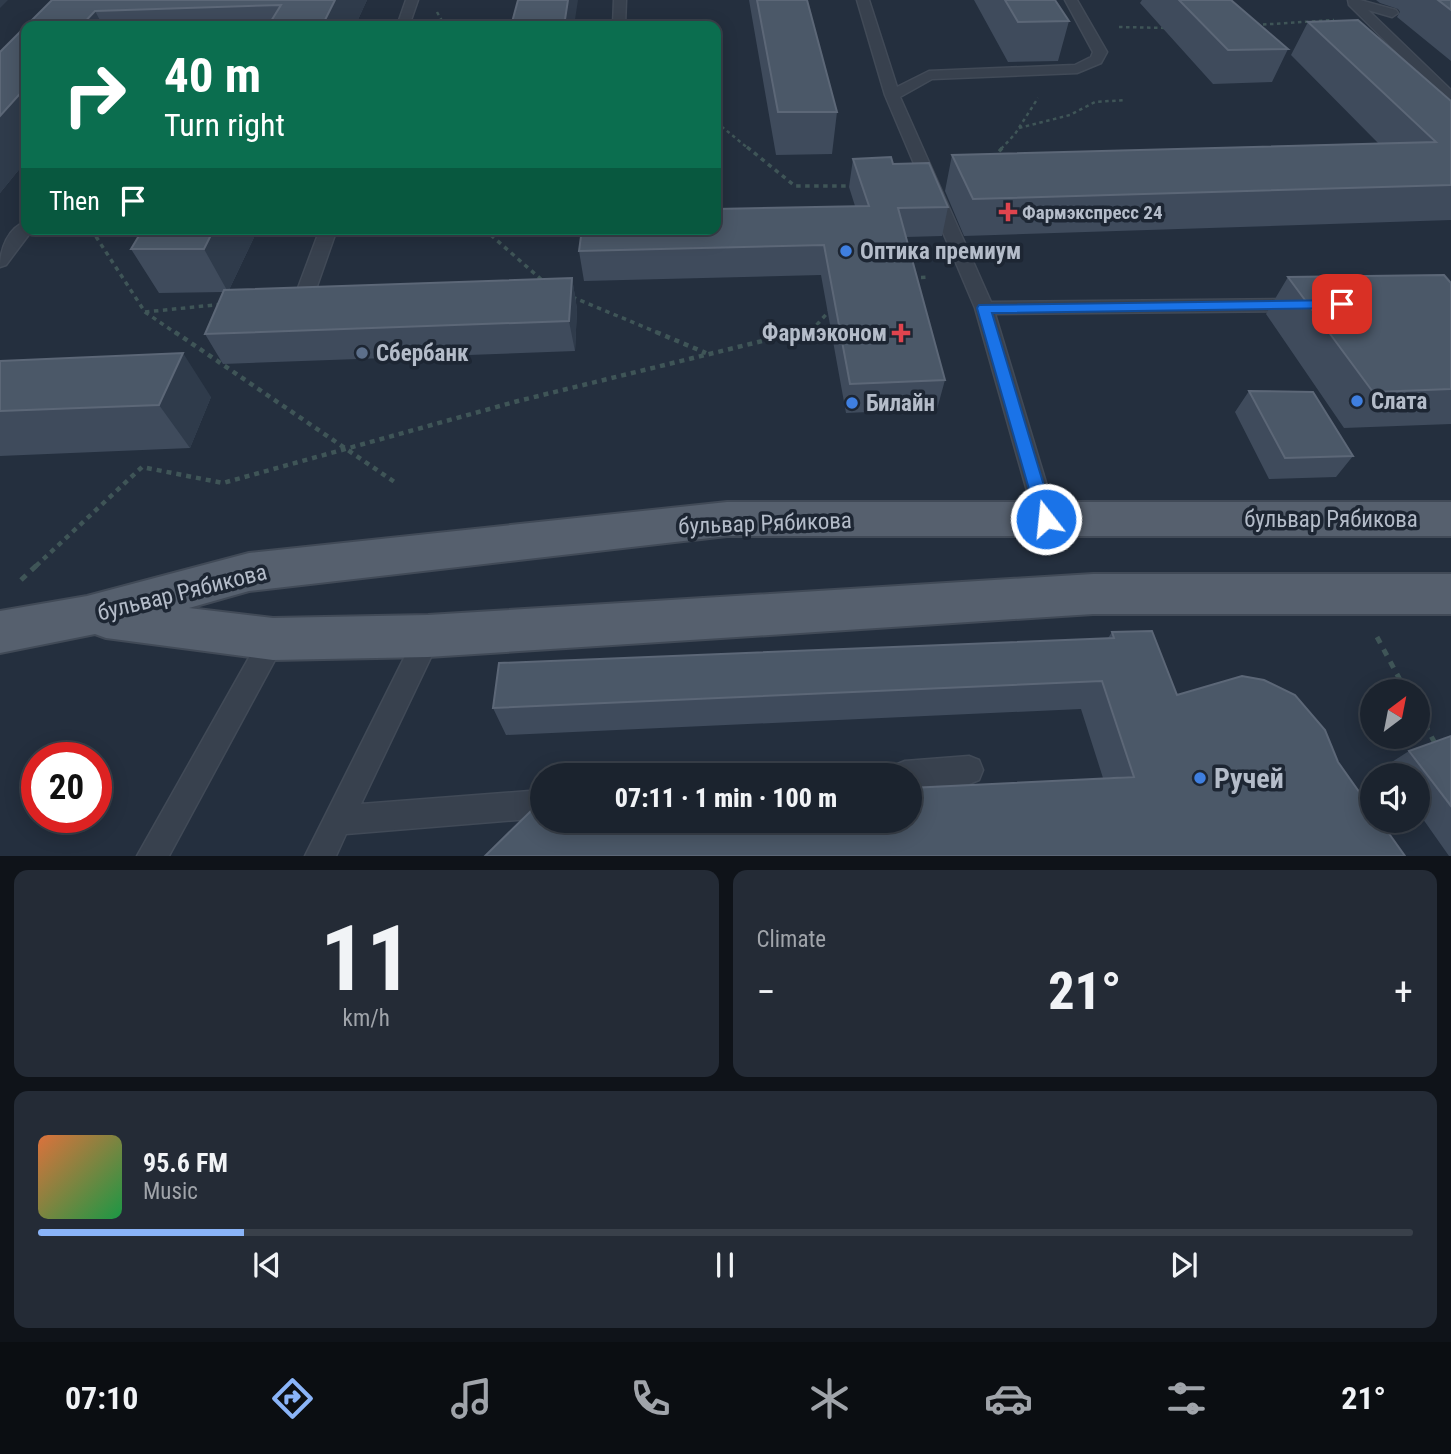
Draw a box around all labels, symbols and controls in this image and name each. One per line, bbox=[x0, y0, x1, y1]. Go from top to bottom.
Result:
text: 40 m bbox=[164, 47, 261, 104]
icon: right bbox=[49, 49, 140, 140]
text: Turn right bbox=[164, 106, 285, 144]
icon: arrive bbox=[114, 182, 152, 220]
text: Then bbox=[49, 186, 100, 216]
place label: Фармэкспресс 24 bbox=[1022, 201, 1163, 224]
marker: Фармэкспресс 24 bbox=[1000, 204, 1016, 220]
place label: Оптика премиум bbox=[860, 238, 1021, 265]
marker: Оптика премиум bbox=[838, 243, 854, 259]
pin bbox=[1312, 274, 1372, 334]
icon: arrive bbox=[1323, 285, 1361, 323]
place label: Фармэконом bbox=[762, 320, 887, 347]
marker: Фармэконом bbox=[893, 325, 909, 341]
place label: Сбербанк bbox=[376, 340, 469, 367]
marker: Сбербанк bbox=[354, 345, 370, 361]
place label: Слата bbox=[1371, 388, 1428, 415]
place label: Билайн bbox=[866, 390, 935, 417]
marker: Слата bbox=[1349, 393, 1365, 409]
marker: Билайн bbox=[844, 395, 860, 411]
position arrow bbox=[1009, 482, 1083, 556]
street label: бульвар Рябикова bbox=[1244, 506, 1418, 533]
street label: бульвар Рябикова bbox=[678, 507, 852, 540]
street label: бульвар Рябикова bbox=[95, 558, 270, 627]
north arrow bbox=[1360, 679, 1430, 749]
map controls bbox=[1360, 679, 1430, 833]
speed limit sign: 20 bbox=[21, 742, 112, 833]
place label: Ручей bbox=[1214, 762, 1284, 795]
button: sound bbox=[1360, 763, 1430, 833]
marker: Ручей bbox=[1192, 770, 1208, 786]
text: 07:11 · 1 min · 100 m bbox=[615, 783, 837, 813]
text: 11 bbox=[320, 906, 412, 1012]
text: Climate bbox=[757, 926, 826, 953]
text: 21° bbox=[1048, 961, 1121, 1022]
text: − bbox=[757, 970, 776, 1014]
text: + bbox=[1394, 970, 1413, 1014]
text: km/h bbox=[343, 1005, 390, 1032]
text: 95.6 FM bbox=[143, 1148, 228, 1178]
text: Music bbox=[143, 1178, 198, 1205]
icon: previous bbox=[248, 1246, 286, 1284]
icon: pause bbox=[706, 1246, 744, 1284]
icon: next bbox=[1165, 1246, 1203, 1284]
icon: directions bbox=[268, 1374, 317, 1423]
icon: music bbox=[447, 1374, 496, 1423]
icon: phone bbox=[626, 1374, 675, 1423]
icon: climate bbox=[805, 1374, 854, 1423]
icon: car bbox=[984, 1374, 1033, 1423]
icon: filters bbox=[1162, 1374, 1211, 1423]
text: 07:10 bbox=[65, 1379, 138, 1417]
text: 21° bbox=[1341, 1379, 1386, 1417]

